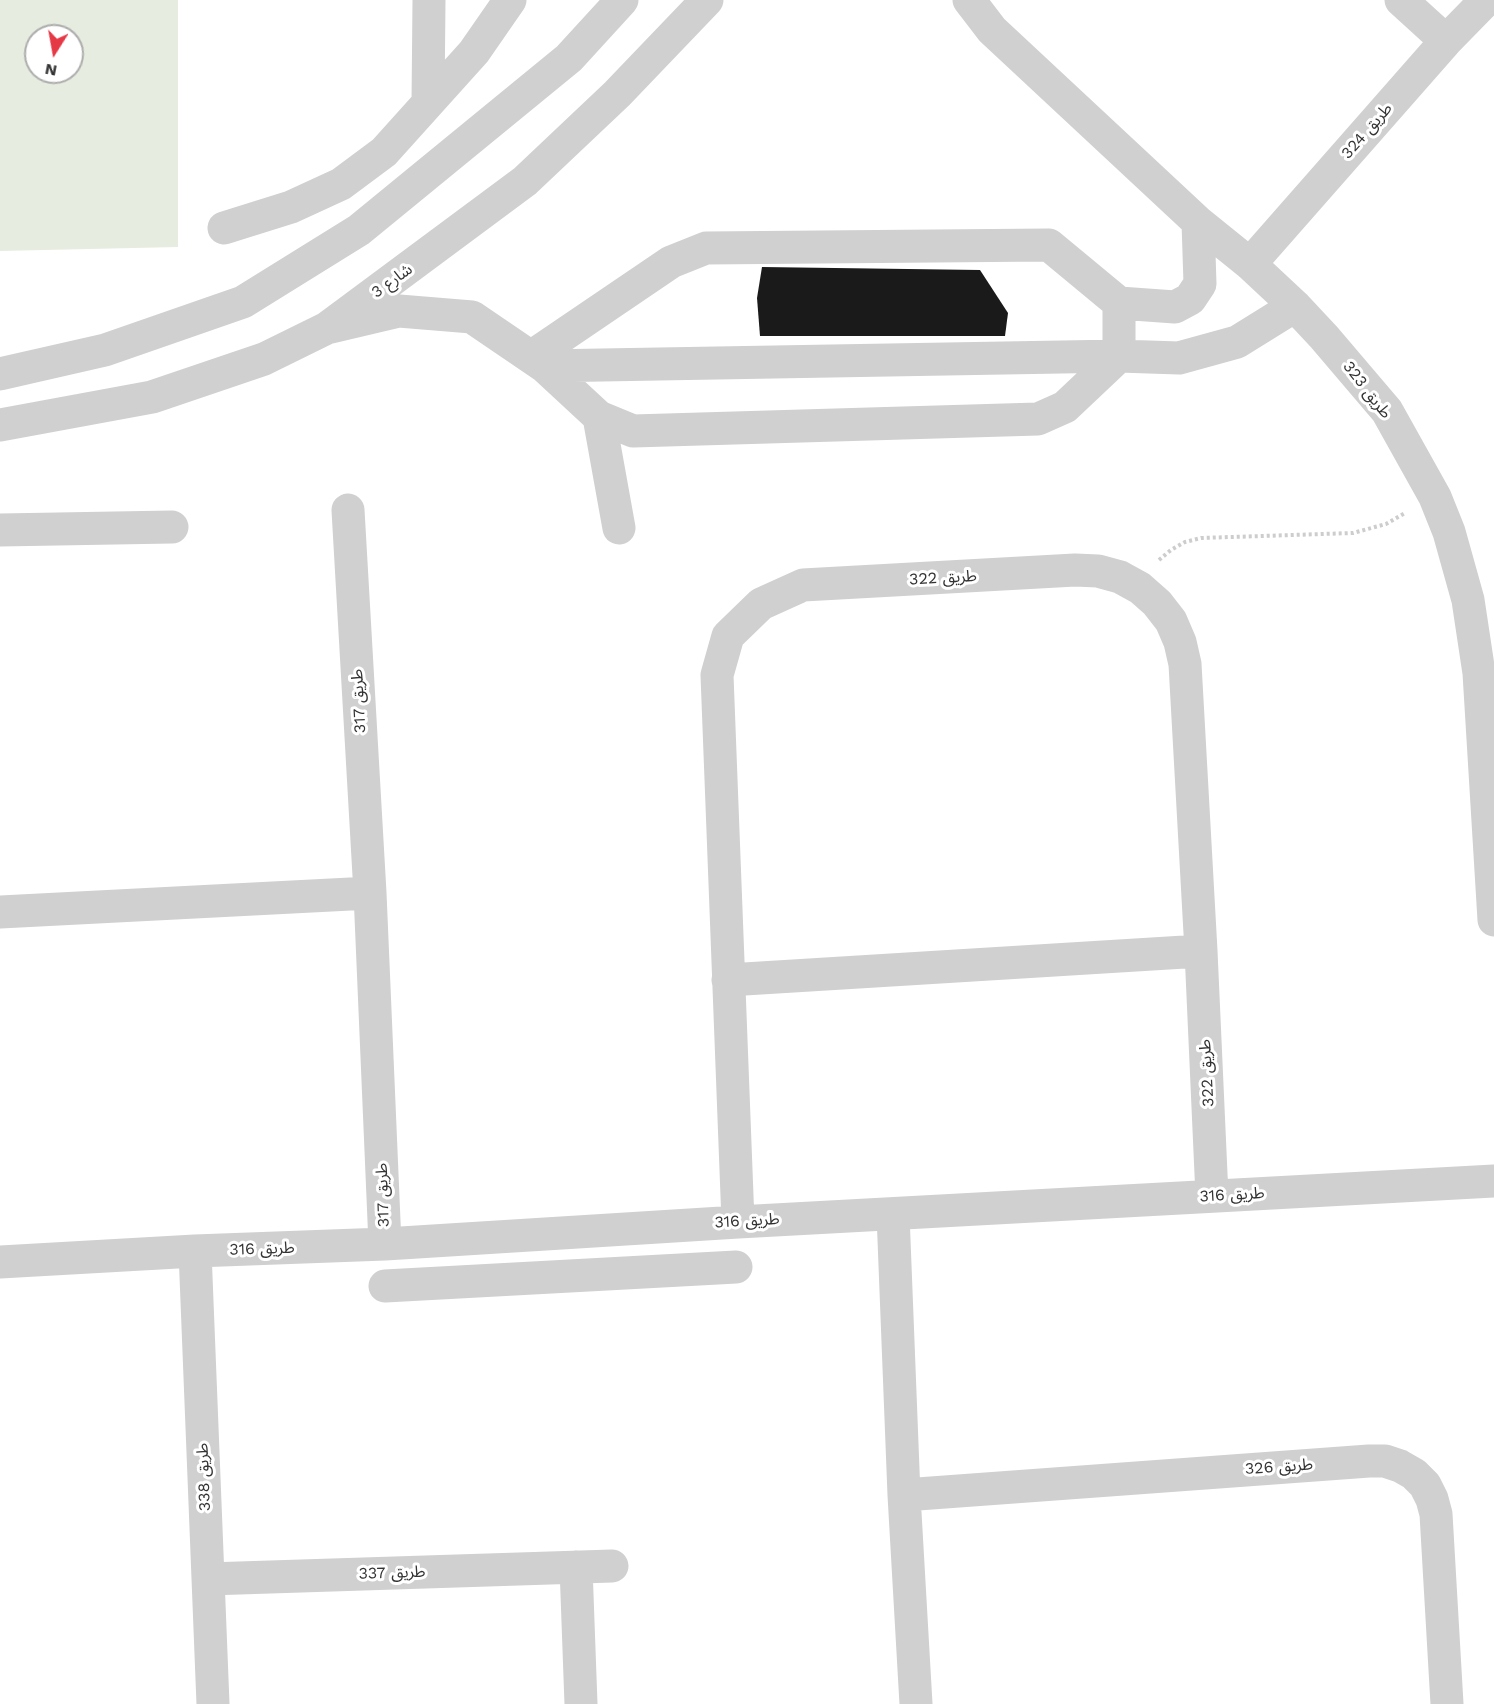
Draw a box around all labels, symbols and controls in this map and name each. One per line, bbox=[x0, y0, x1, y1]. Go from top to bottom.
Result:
north arrow bbox=[24, 24, 84, 84]
text: N bbox=[43, 60, 58, 81]
street label: طريق 324 bbox=[1338, 99, 1396, 163]
street label: شارع 3 bbox=[368, 260, 416, 302]
street label: طريق 323 bbox=[1339, 357, 1395, 423]
street label: طريق 322 bbox=[909, 567, 977, 589]
street label: طريق 317 bbox=[348, 668, 370, 734]
street label: طريق 322 bbox=[1196, 1039, 1218, 1107]
street label: طريق 317 bbox=[372, 1162, 394, 1228]
street label: طريق 316 bbox=[1199, 1184, 1265, 1206]
street label: طريق 316 bbox=[714, 1210, 780, 1232]
street label: طريق 316 bbox=[229, 1238, 295, 1260]
street label: طريق 338 bbox=[193, 1443, 215, 1511]
street label: طريق 326 bbox=[1244, 1455, 1314, 1479]
street label: طريق 337 bbox=[358, 1562, 426, 1584]

